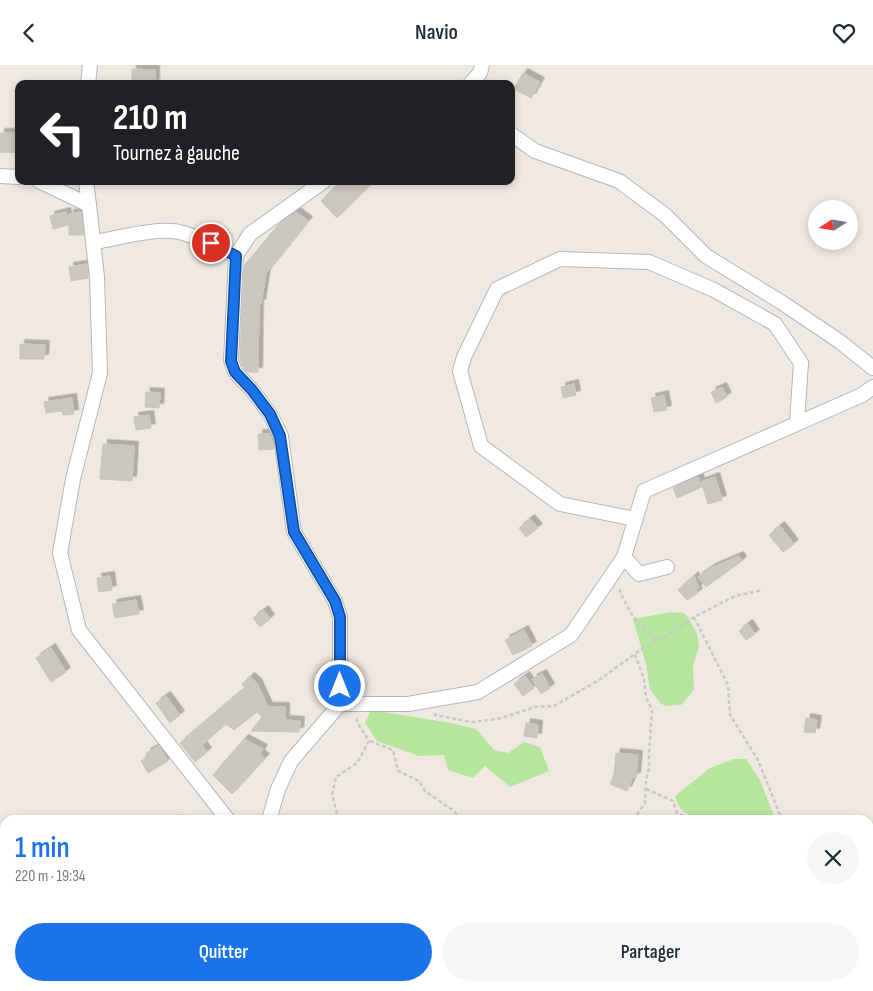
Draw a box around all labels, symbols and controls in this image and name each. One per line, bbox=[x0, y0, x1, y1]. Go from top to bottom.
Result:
icon: back bbox=[15, 19, 43, 47]
text: Navio bbox=[415, 19, 458, 46]
icon: heart bbox=[830, 19, 858, 47]
text: 210 m bbox=[113, 97, 187, 140]
icon: left bbox=[30, 100, 95, 165]
text: Tournez à gauche bbox=[113, 140, 240, 167]
north arrow bbox=[808, 200, 858, 250]
map controls bbox=[808, 200, 858, 250]
pin bbox=[190, 222, 232, 264]
icon: arrive bbox=[197, 229, 225, 257]
position arrow bbox=[313, 659, 365, 711]
text: 1 min bbox=[15, 830, 70, 866]
button: close bbox=[807, 832, 859, 884]
text: 220 m · 19:34 bbox=[15, 867, 86, 886]
button: Quitter bbox=[15, 923, 432, 981]
button: Partager bbox=[442, 923, 859, 981]

